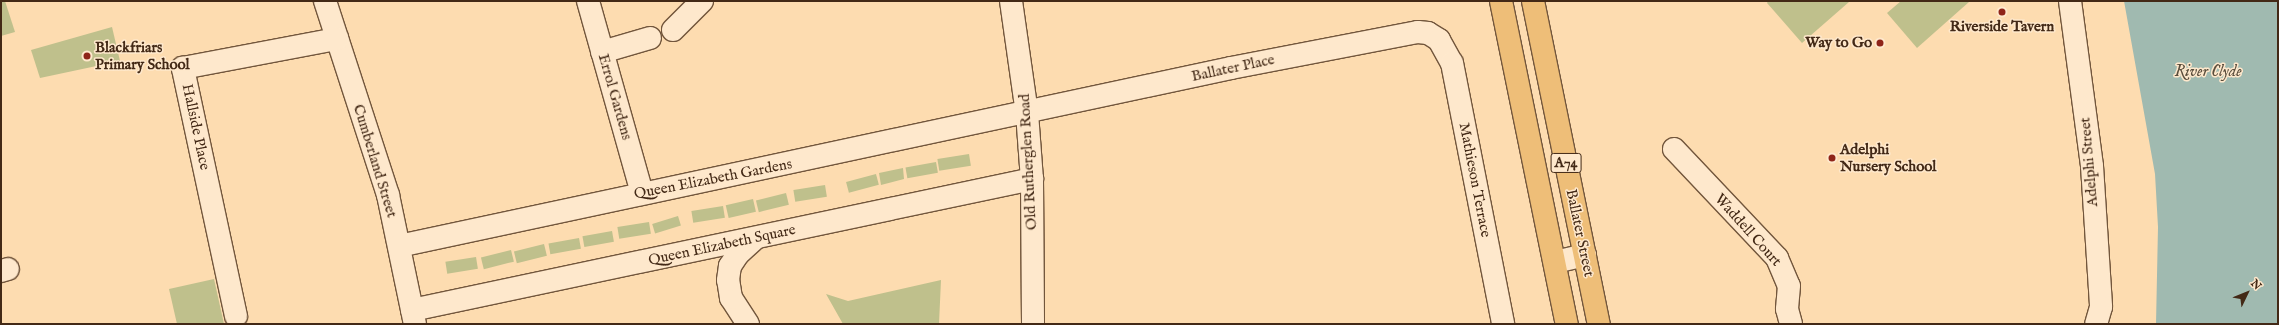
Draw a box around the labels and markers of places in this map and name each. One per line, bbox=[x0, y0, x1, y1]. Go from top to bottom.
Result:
marker: Riverside Tavern bbox=[1997, 7, 2007, 17]
place label: Riverside Tavern bbox=[1950, 18, 2054, 36]
place label: Way to Go bbox=[1805, 34, 1872, 52]
place label: Blackfriars Primary School bbox=[95, 38, 190, 73]
marker: Way to Go bbox=[1875, 38, 1885, 48]
marker: Blackfriars Primary School bbox=[82, 51, 92, 61]
place label: Adelphi Nursery School bbox=[1840, 140, 1936, 175]
marker: Adelphi Nursery School bbox=[1827, 153, 1837, 163]

